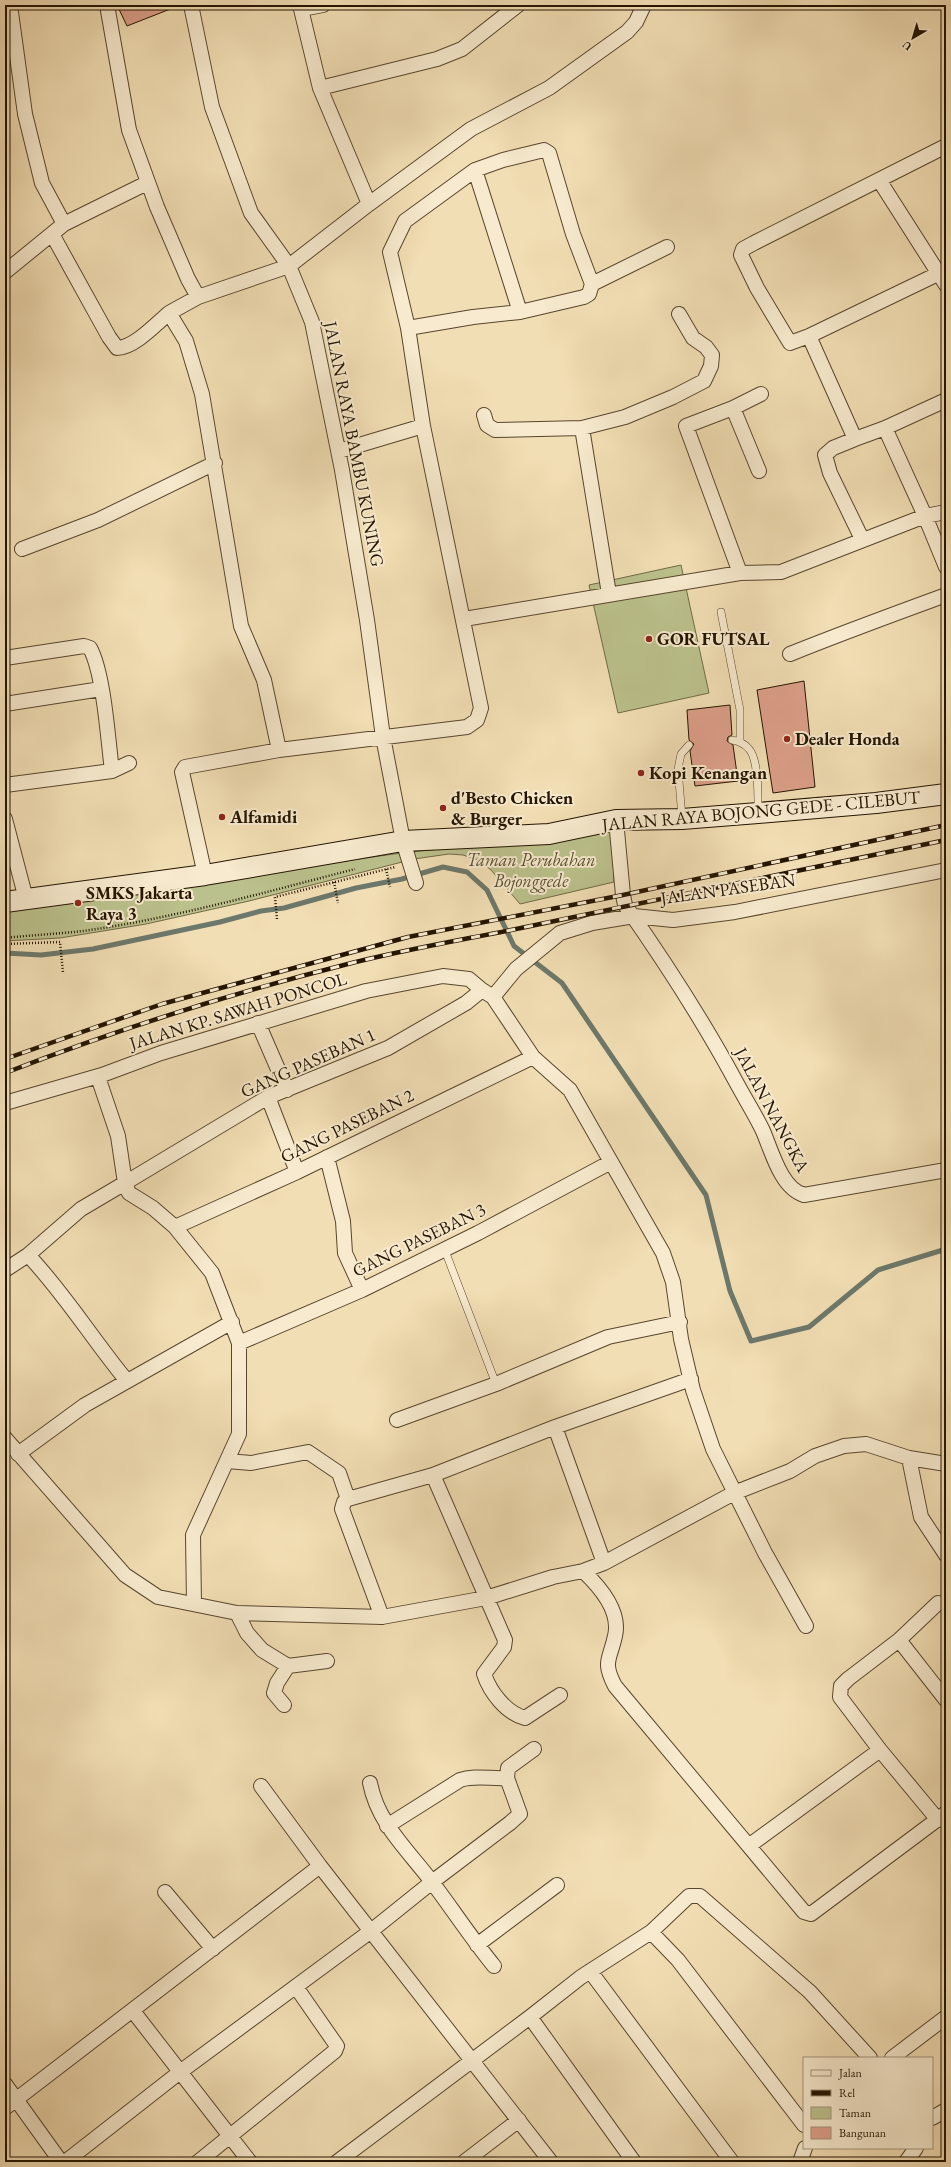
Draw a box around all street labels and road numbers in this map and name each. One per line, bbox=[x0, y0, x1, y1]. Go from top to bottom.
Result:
street label: JALAN RAYA BAMBU KUNING bbox=[319, 317, 390, 569]
street label: JALAN RAYA BOJONG GEDE - CILEBUT bbox=[599, 785, 922, 836]
street label: JALAN PASEBAN bbox=[657, 868, 798, 910]
street label: JALAN KP. SAWAH PONCOL bbox=[125, 966, 350, 1055]
street label: GANG PASEBAN 1 bbox=[237, 1022, 379, 1103]
street label: JALAN NANGKA bbox=[729, 1042, 815, 1177]
street label: GANG PASEBAN 2 bbox=[276, 1083, 417, 1168]
street label: GANG PASEBAN 3 bbox=[348, 1197, 489, 1282]

